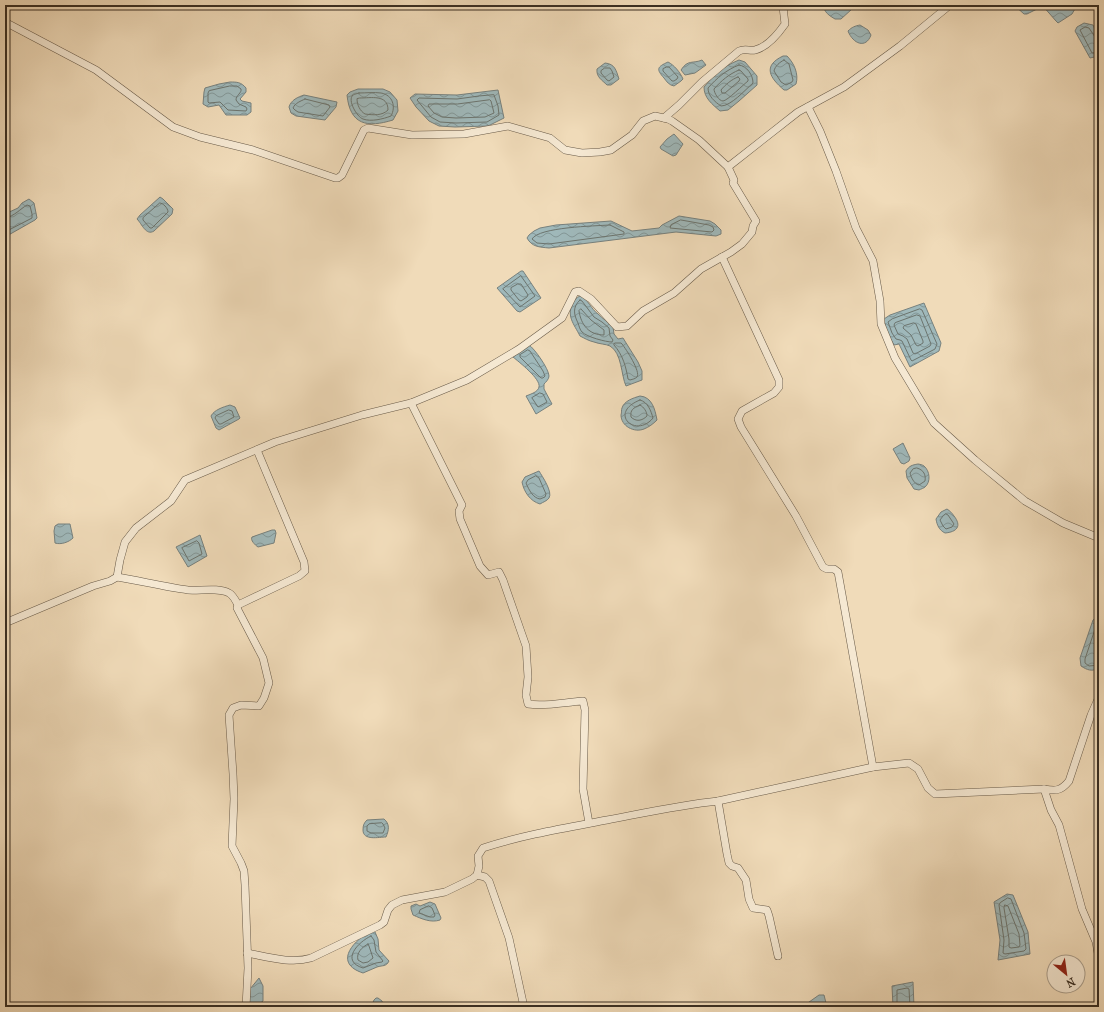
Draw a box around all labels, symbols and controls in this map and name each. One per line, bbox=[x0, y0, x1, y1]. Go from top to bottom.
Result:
north arrow bbox=[1046, 954, 1086, 994]
text: N bbox=[1063, 975, 1077, 990]

